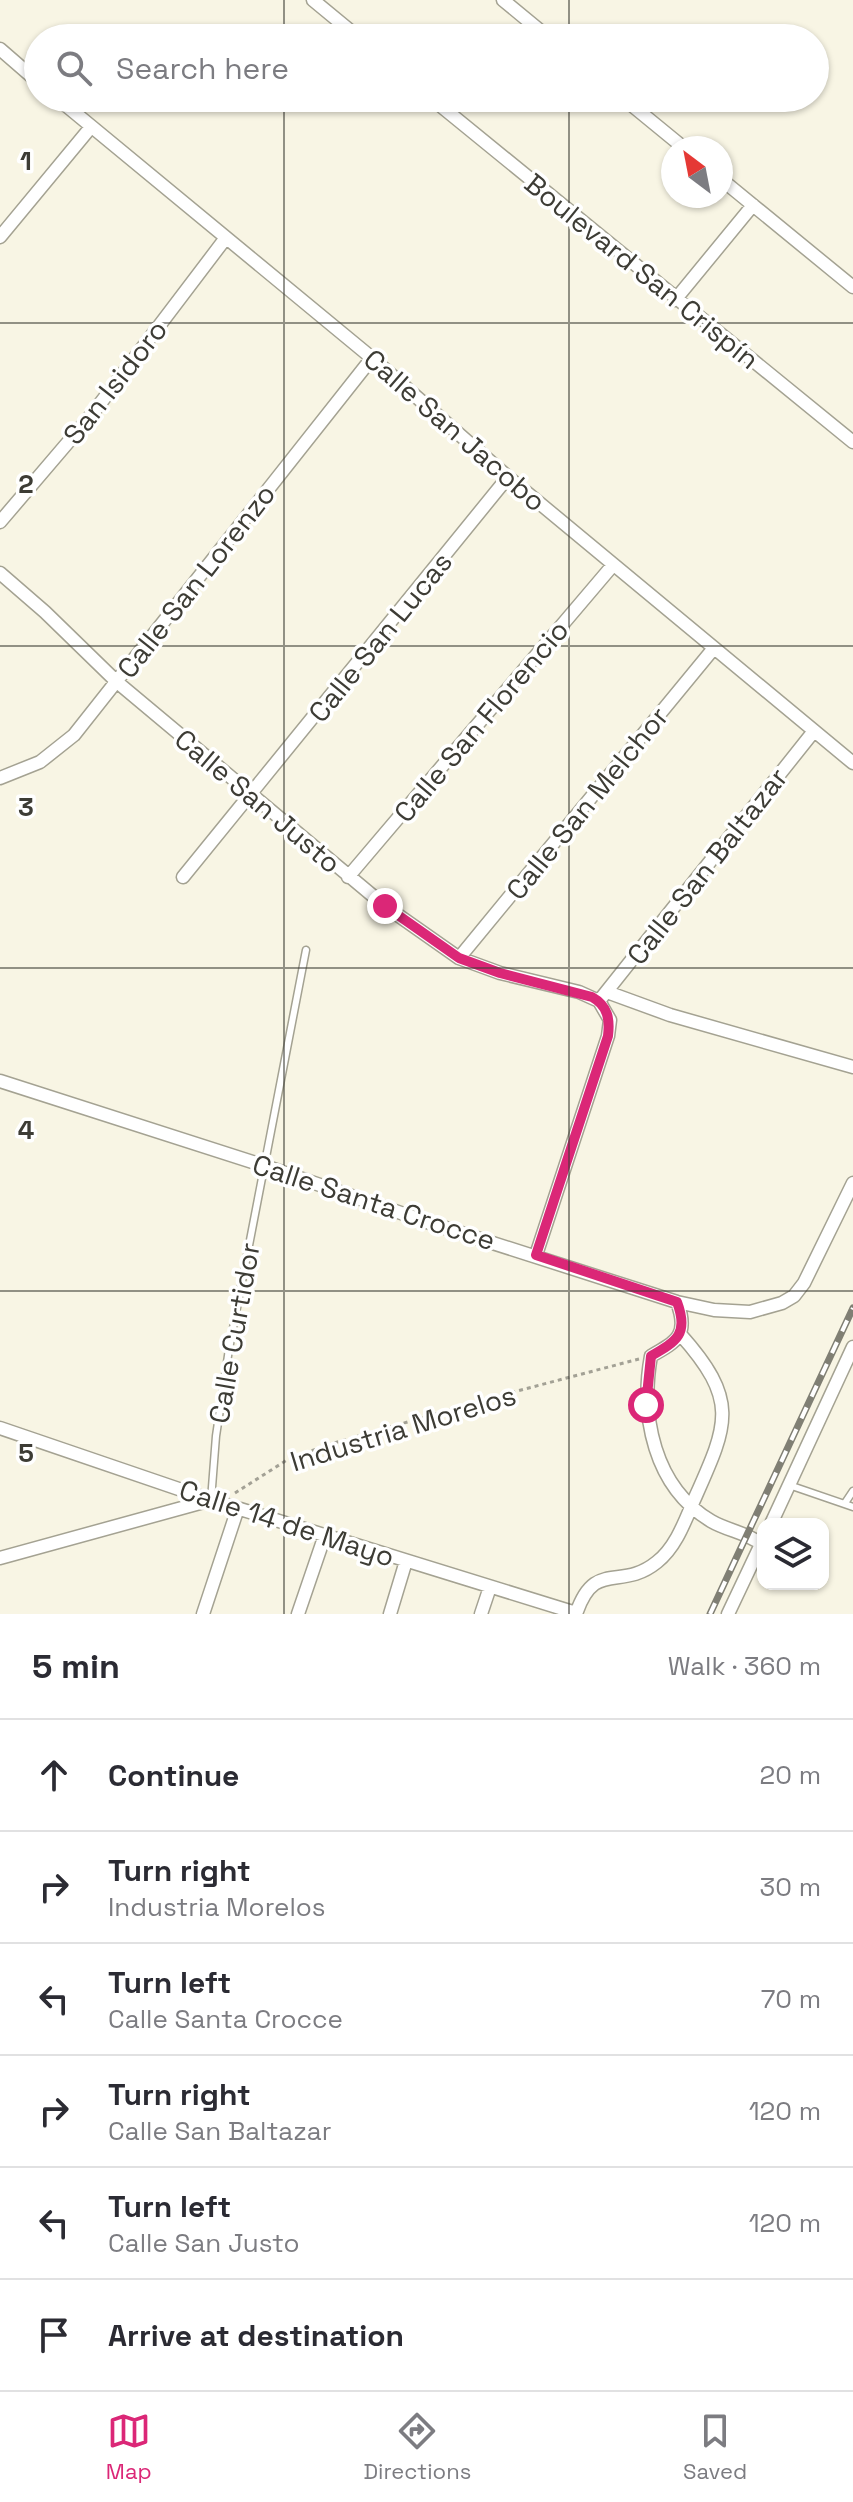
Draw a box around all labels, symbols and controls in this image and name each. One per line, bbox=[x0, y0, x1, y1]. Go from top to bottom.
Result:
search box bbox=[24, 24, 829, 112]
icon: search bbox=[52, 46, 96, 90]
text: Search here bbox=[116, 49, 289, 88]
north arrow bbox=[661, 136, 733, 208]
text: 1 bbox=[20, 144, 32, 178]
street label: Boulevard San Crispín bbox=[517, 165, 767, 377]
street label: San Isidoro bbox=[55, 312, 175, 452]
street label: Calle San Jacobo bbox=[356, 341, 554, 519]
text: 2 bbox=[18, 467, 34, 501]
street label: Calle San Lorenzo bbox=[109, 477, 283, 685]
street label: Calle San Lucas bbox=[300, 544, 460, 730]
street label: Calle San Florencio bbox=[386, 612, 576, 830]
street label: Calle San Melchor bbox=[498, 699, 676, 907]
street label: Calle San Justo bbox=[167, 721, 349, 881]
street label: Calle San Baltazar bbox=[619, 760, 795, 972]
text: 3 bbox=[18, 790, 34, 824]
route end bbox=[367, 888, 403, 924]
text: 4 bbox=[18, 1113, 34, 1147]
street label: Calle Santa Crocce bbox=[248, 1146, 500, 1258]
street label: Calle Curtidor bbox=[200, 1240, 268, 1426]
street label: Industria Morelos bbox=[286, 1377, 520, 1479]
route start bbox=[628, 1387, 664, 1423]
text: 5 bbox=[18, 1436, 34, 1470]
street label: Calle 14 de Mayo bbox=[175, 1471, 399, 1575]
map controls bbox=[757, 1518, 829, 1590]
button: layers bbox=[757, 1518, 829, 1590]
text: 5 min bbox=[32, 1645, 120, 1688]
text: Walk · 360 m bbox=[668, 1649, 821, 1683]
icon: ahead bbox=[32, 1753, 76, 1797]
text: Continue bbox=[108, 1756, 239, 1795]
text: 20 m bbox=[760, 1758, 821, 1792]
text: Turn right bbox=[108, 1851, 251, 1890]
icon: right bbox=[32, 1865, 76, 1909]
text: 30 m bbox=[760, 1870, 821, 1904]
text: Industria Morelos bbox=[108, 1890, 326, 1924]
text: Turn left bbox=[108, 1963, 231, 2002]
icon: left bbox=[32, 1977, 76, 2021]
text: 70 m bbox=[761, 1982, 821, 2016]
text: Calle Santa Crocce bbox=[108, 2002, 343, 2036]
text: Turn right bbox=[108, 2075, 251, 2114]
icon: right bbox=[32, 2089, 76, 2133]
text: 120 m bbox=[749, 2094, 821, 2128]
text: Calle San Baltazar bbox=[108, 2114, 332, 2148]
text: Turn left bbox=[108, 2187, 231, 2226]
icon: left bbox=[32, 2201, 76, 2245]
text: 120 m bbox=[749, 2206, 821, 2240]
text: Calle San Justo bbox=[108, 2226, 300, 2260]
icon: arrive bbox=[32, 2313, 76, 2357]
text: Arrive at destination bbox=[108, 2316, 404, 2355]
tab: Map bbox=[106, 2409, 152, 2485]
tab: Directions bbox=[363, 2409, 471, 2485]
tab: Saved bbox=[683, 2409, 747, 2485]

